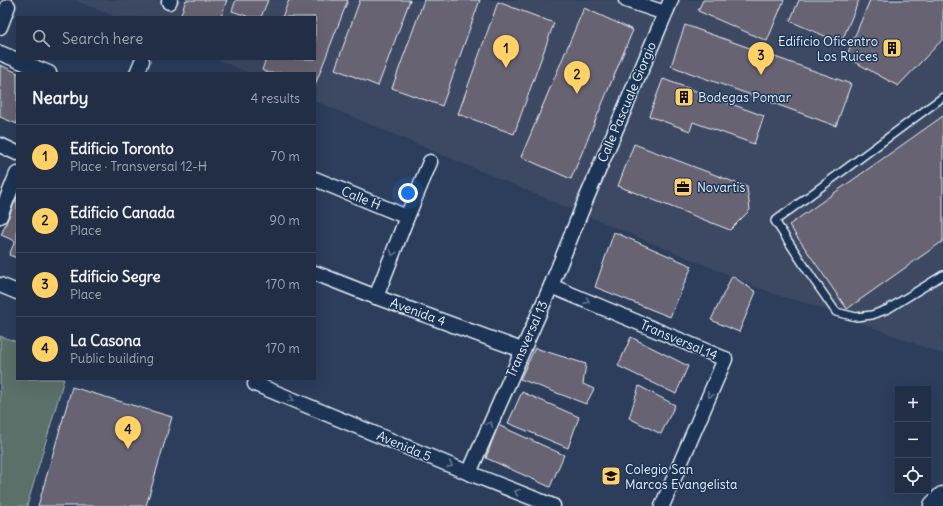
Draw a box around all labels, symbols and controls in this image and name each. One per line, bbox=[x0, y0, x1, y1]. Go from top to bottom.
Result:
search box bbox=[16, 16, 316, 60]
icon: search bbox=[30, 27, 52, 49]
text: Search here bbox=[62, 29, 143, 48]
place label: Edificio Oficentro Los Ruices bbox=[778, 33, 878, 65]
pin: 1 bbox=[493, 35, 519, 68]
building icon: Edificio Oficentro Los Ruices bbox=[881, 37, 903, 59]
street label: Calle Pascuale Giorgio bbox=[594, 39, 660, 165]
pin: 3 bbox=[748, 42, 774, 75]
pin: 2 bbox=[564, 61, 590, 94]
building icon: Bodegas Pomar bbox=[673, 86, 695, 108]
text: Nearby bbox=[32, 87, 88, 109]
place label: Bodegas Pomar bbox=[698, 89, 792, 106]
text: 4 results bbox=[251, 90, 300, 107]
text: Edificio Toronto bbox=[70, 139, 174, 158]
text: 1 bbox=[42, 148, 48, 165]
text: 70 m bbox=[271, 148, 300, 165]
text: Place · Transversal 12-H bbox=[70, 158, 207, 175]
office icon: Novartis bbox=[672, 176, 694, 198]
place label: Novartis bbox=[697, 179, 745, 196]
street label: Calle H bbox=[339, 182, 383, 214]
your location bbox=[398, 183, 418, 203]
text: Edificio Canada bbox=[70, 203, 175, 222]
text: 2 bbox=[41, 212, 49, 229]
text: 90 m bbox=[269, 212, 300, 229]
text: Place bbox=[70, 222, 101, 239]
one-way arrow bbox=[389, 250, 397, 257]
text: Edificio Segre bbox=[70, 267, 161, 286]
text: 3 bbox=[41, 276, 49, 293]
text: 170 m bbox=[265, 276, 300, 293]
text: Place bbox=[70, 286, 101, 303]
street label: Avenida 4 bbox=[388, 294, 448, 330]
one-way arrow bbox=[582, 296, 590, 304]
street label: Transversal 13 bbox=[502, 298, 552, 380]
street label: Transversal 14 bbox=[638, 316, 720, 364]
text: La Casona bbox=[70, 331, 141, 350]
text: 4 bbox=[41, 340, 49, 357]
text: 170 m bbox=[265, 340, 300, 357]
text: Public building bbox=[70, 350, 154, 367]
map controls bbox=[895, 386, 931, 494]
button: + bbox=[895, 386, 931, 422]
one-way arrow bbox=[707, 390, 715, 398]
one-way arrow bbox=[288, 395, 295, 403]
pin: 4 bbox=[115, 416, 141, 449]
one-way arrow bbox=[485, 421, 493, 428]
button: − bbox=[895, 422, 931, 458]
street label: Avenida 5 bbox=[374, 427, 434, 465]
button: locate bbox=[895, 458, 931, 494]
one-way arrow bbox=[446, 460, 454, 468]
place label: Colegio San Marcos Evangelista bbox=[625, 461, 737, 493]
school or university icon: Colegio San Marcos Evangelista bbox=[600, 465, 622, 487]
one-way arrow bbox=[513, 488, 520, 496]

